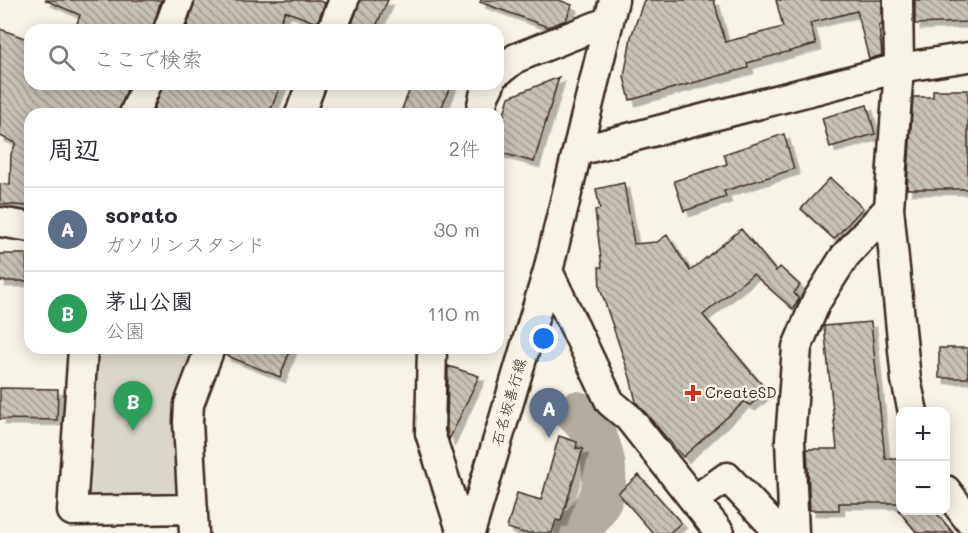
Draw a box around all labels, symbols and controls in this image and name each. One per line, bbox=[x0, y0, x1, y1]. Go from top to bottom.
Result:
search box bbox=[24, 24, 504, 90]
icon: search bbox=[45, 41, 78, 74]
text: ここで検索 bbox=[93, 44, 203, 73]
text: 周辺 bbox=[48, 132, 100, 166]
text: 2件 bbox=[449, 135, 480, 161]
text: sorato bbox=[105, 200, 178, 229]
text: A bbox=[61, 216, 74, 242]
text: 30 m bbox=[434, 216, 480, 242]
text: ガソリンスタンド bbox=[105, 231, 265, 257]
text: 茅山公園 bbox=[105, 286, 193, 315]
text: B bbox=[61, 300, 74, 326]
text: 110 m bbox=[427, 300, 480, 326]
text: 公園 bbox=[105, 317, 145, 343]
your location bbox=[529, 324, 558, 353]
street label: 石名坂善行線 bbox=[486, 356, 530, 448]
pin: B bbox=[114, 382, 152, 431]
place label: CreateSD bbox=[705, 382, 777, 402]
marker: CreateSD bbox=[686, 386, 700, 400]
pin: A bbox=[530, 388, 568, 438]
map controls bbox=[896, 407, 950, 515]
button: + bbox=[896, 407, 950, 461]
button: − bbox=[896, 461, 950, 515]

